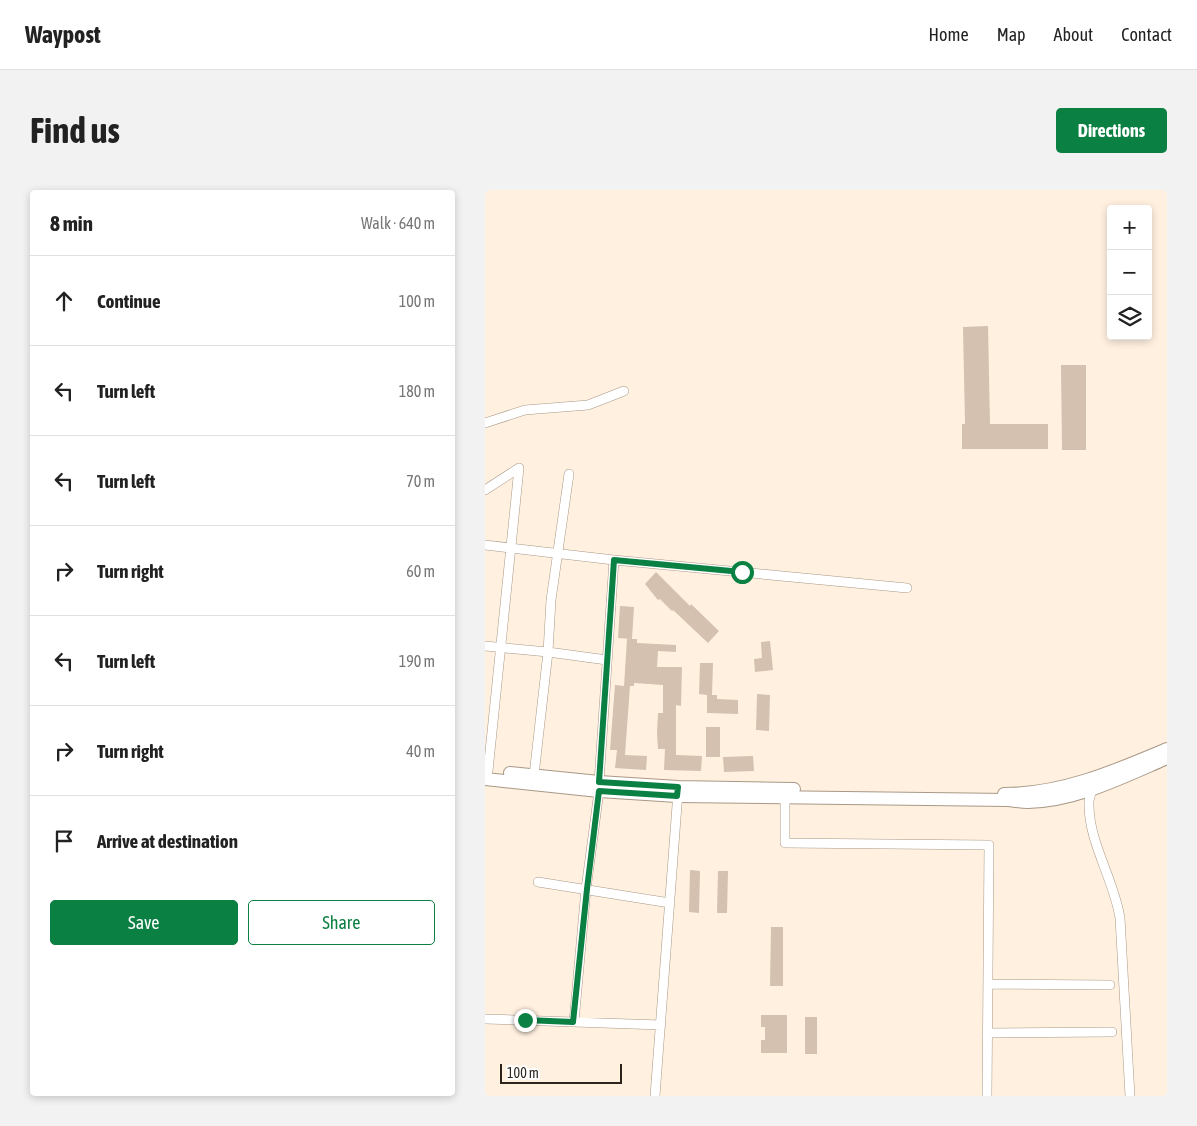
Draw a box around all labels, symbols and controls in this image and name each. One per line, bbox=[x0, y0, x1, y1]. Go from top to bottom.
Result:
text: Waypost bbox=[25, 21, 101, 48]
text: Home bbox=[929, 24, 969, 45]
text: Map bbox=[997, 24, 1026, 45]
text: About bbox=[1054, 24, 1093, 45]
text: Contact bbox=[1121, 24, 1172, 45]
button: Directions bbox=[1056, 108, 1167, 153]
text: Find us bbox=[30, 110, 120, 150]
map controls bbox=[1107, 205, 1152, 340]
button: + bbox=[1107, 205, 1152, 250]
text: 8 min bbox=[50, 211, 93, 235]
text: Walk · 640 m bbox=[361, 214, 435, 232]
button: − bbox=[1107, 250, 1152, 295]
icon: ahead bbox=[50, 287, 78, 315]
text: Continue bbox=[97, 290, 161, 312]
text: 100 m bbox=[399, 292, 435, 310]
button: layers bbox=[1107, 295, 1152, 340]
icon: left bbox=[50, 377, 78, 405]
text: Turn left bbox=[97, 380, 155, 402]
text: 180 m bbox=[399, 382, 435, 400]
icon: left bbox=[50, 467, 78, 495]
text: Turn left bbox=[97, 470, 155, 492]
text: 70 m bbox=[406, 472, 435, 490]
icon: right bbox=[50, 557, 78, 585]
text: Turn right bbox=[97, 560, 164, 582]
route start bbox=[731, 561, 754, 584]
text: 60 m bbox=[406, 562, 435, 580]
icon: left bbox=[50, 647, 78, 675]
text: Turn left bbox=[97, 650, 155, 672]
text: 190 m bbox=[399, 652, 435, 670]
icon: right bbox=[50, 737, 78, 765]
text: Turn right bbox=[97, 740, 164, 762]
text: 40 m bbox=[406, 742, 435, 760]
icon: arrive bbox=[50, 827, 78, 855]
text: Arrive at destination bbox=[97, 830, 238, 852]
button: Save bbox=[50, 900, 238, 945]
button: Share bbox=[248, 900, 435, 945]
route end bbox=[514, 1009, 537, 1032]
scale bar bbox=[500, 1061, 623, 1084]
text: 100 m bbox=[507, 1065, 539, 1081]

